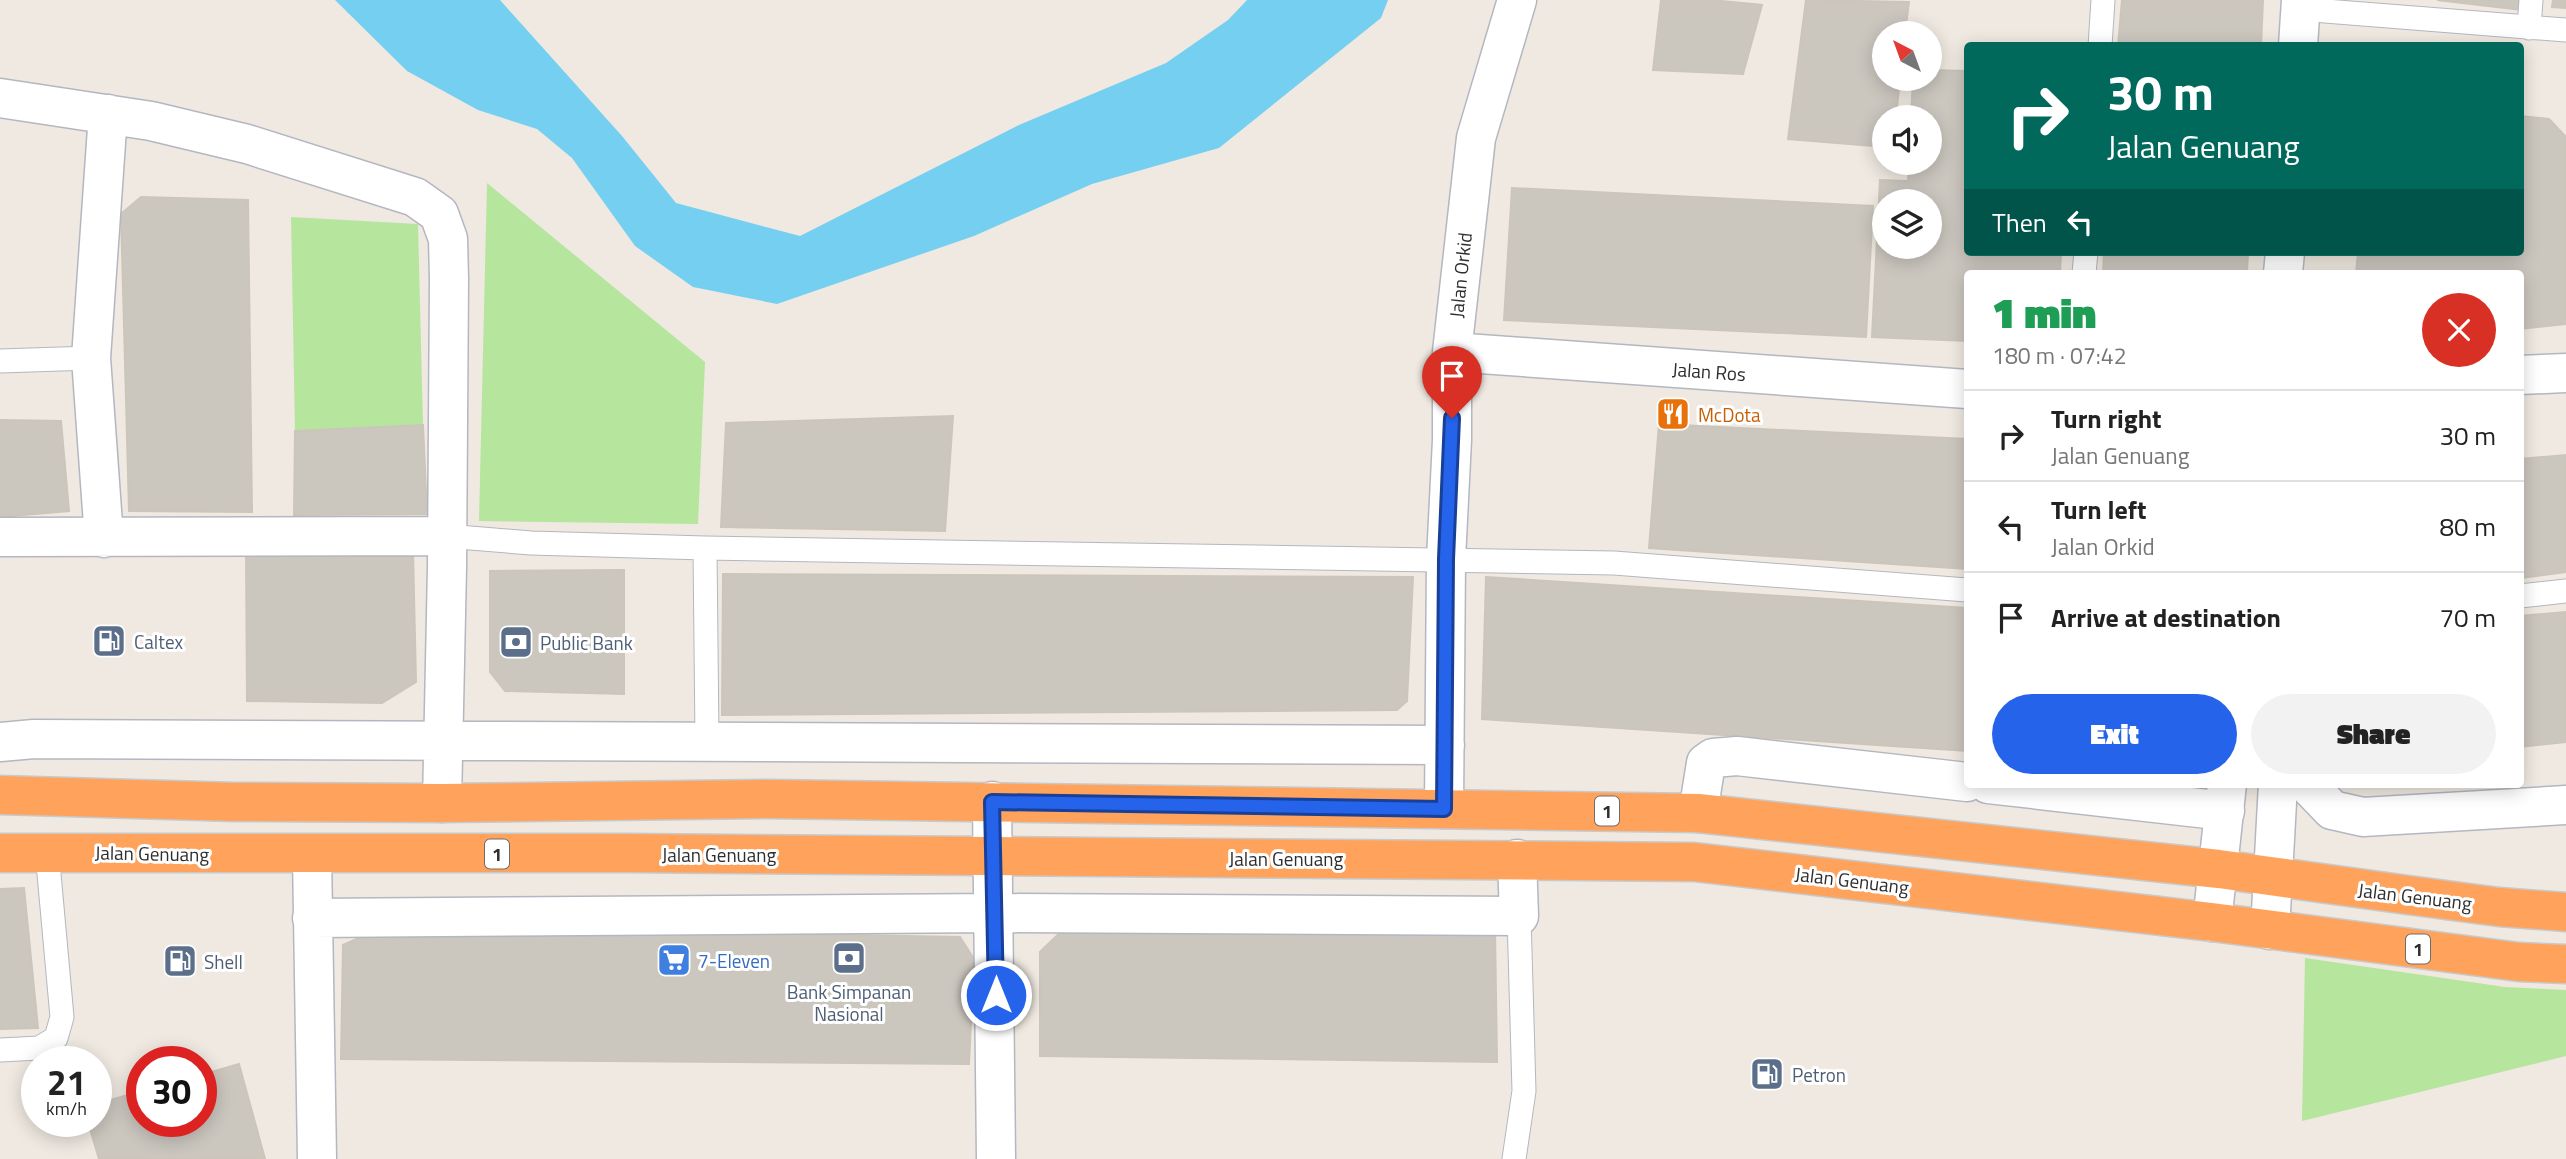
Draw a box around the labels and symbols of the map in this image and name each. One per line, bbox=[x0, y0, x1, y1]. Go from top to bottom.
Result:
north arrow bbox=[1872, 21, 1942, 91]
street label: Jalan Orkid bbox=[1441, 231, 1479, 319]
pin bbox=[1422, 346, 1482, 418]
street label: Jalan Ros bbox=[1671, 354, 1747, 388]
restaurant icon: McDota bbox=[1654, 395, 1692, 433]
place label: McDota bbox=[1698, 400, 1761, 429]
fuel station icon: Caltex bbox=[90, 622, 128, 660]
bank icon: Public Bank bbox=[497, 623, 535, 661]
place label: Caltex bbox=[134, 627, 183, 656]
place label: Public Bank bbox=[540, 628, 633, 657]
road number: 1 bbox=[1595, 796, 1619, 826]
street label: Jalan Genuang bbox=[95, 838, 210, 868]
road number: 1 bbox=[485, 840, 509, 868]
street label: Jalan Genuang bbox=[662, 840, 776, 869]
street label: Jalan Genuang bbox=[1229, 844, 1343, 873]
street label: Jalan Genuang bbox=[1793, 859, 1911, 901]
street label: Jalan Genuang bbox=[2356, 875, 2474, 917]
road number: 1 bbox=[2406, 934, 2430, 964]
bank icon: Bank Simpanan Nasional bbox=[830, 939, 868, 977]
supermarket icon: 7-Eleven bbox=[655, 941, 693, 979]
fuel station icon: Shell bbox=[161, 942, 199, 980]
place label: 7-Eleven bbox=[698, 946, 770, 975]
place label: Shell bbox=[204, 947, 243, 976]
position arrow bbox=[959, 958, 1033, 1032]
place label: Bank Simpanan Nasional bbox=[787, 977, 911, 1028]
speed limit sign: 30 bbox=[126, 1046, 217, 1137]
fuel station icon: Petron bbox=[1748, 1055, 1786, 1093]
place label: Petron bbox=[1792, 1060, 1846, 1089]

